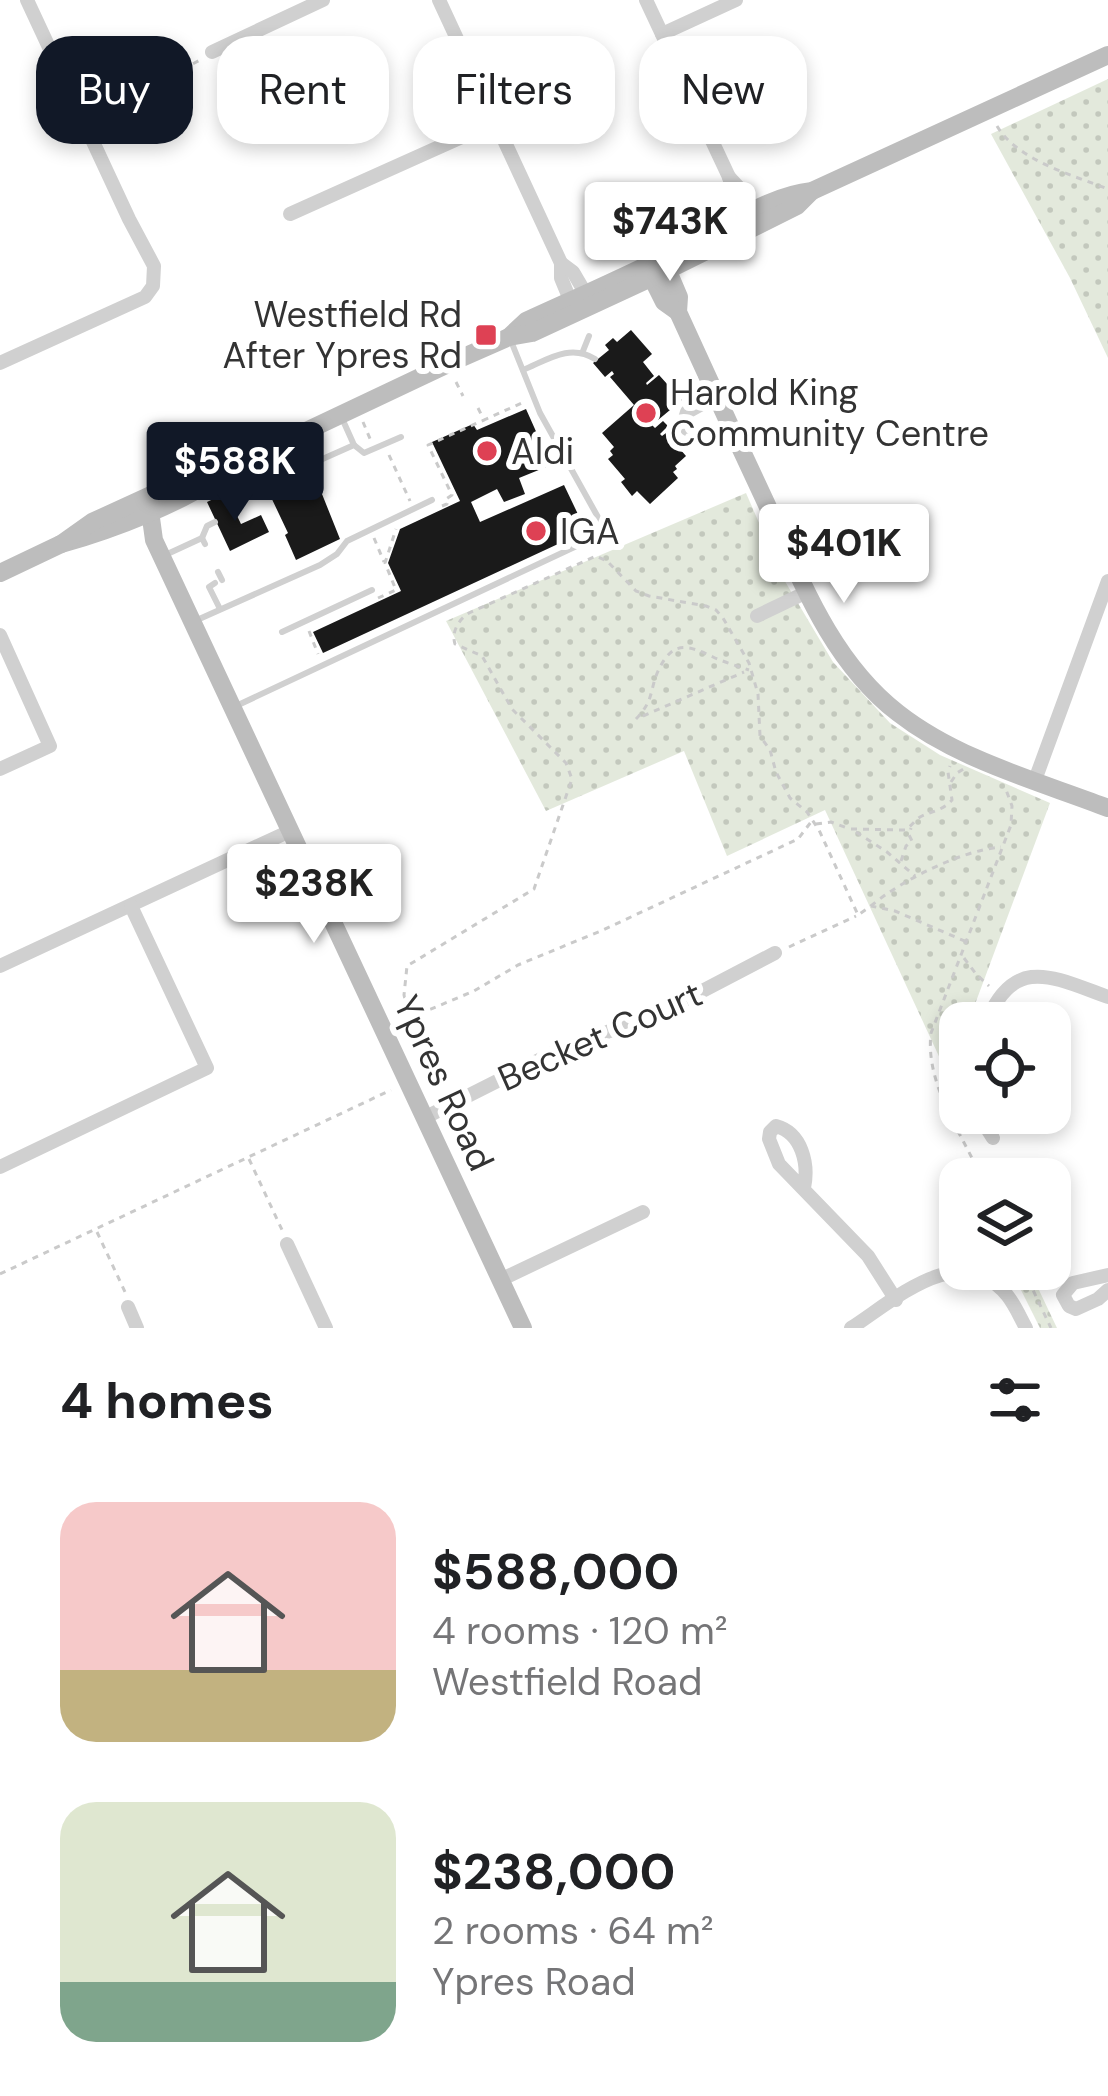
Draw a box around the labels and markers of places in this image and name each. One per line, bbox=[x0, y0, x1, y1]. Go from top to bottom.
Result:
pin: $743K bbox=[586, 182, 754, 284]
place label: Westfield Rd After Ypres Rd bbox=[222, 291, 462, 379]
marker: Westfield Rd After Ypres Rd bbox=[473, 322, 499, 348]
place label: Harold King Community Centre bbox=[670, 369, 989, 457]
marker: Harold King Community Centre bbox=[633, 400, 659, 426]
pin: $588K bbox=[151, 422, 319, 524]
place label: Aldi bbox=[511, 428, 574, 475]
marker: Aldi bbox=[474, 438, 500, 464]
pin: $401K bbox=[760, 504, 928, 606]
place label: IGA bbox=[560, 508, 620, 555]
marker: IGA bbox=[523, 518, 549, 544]
pin: $238K bbox=[230, 844, 398, 946]

